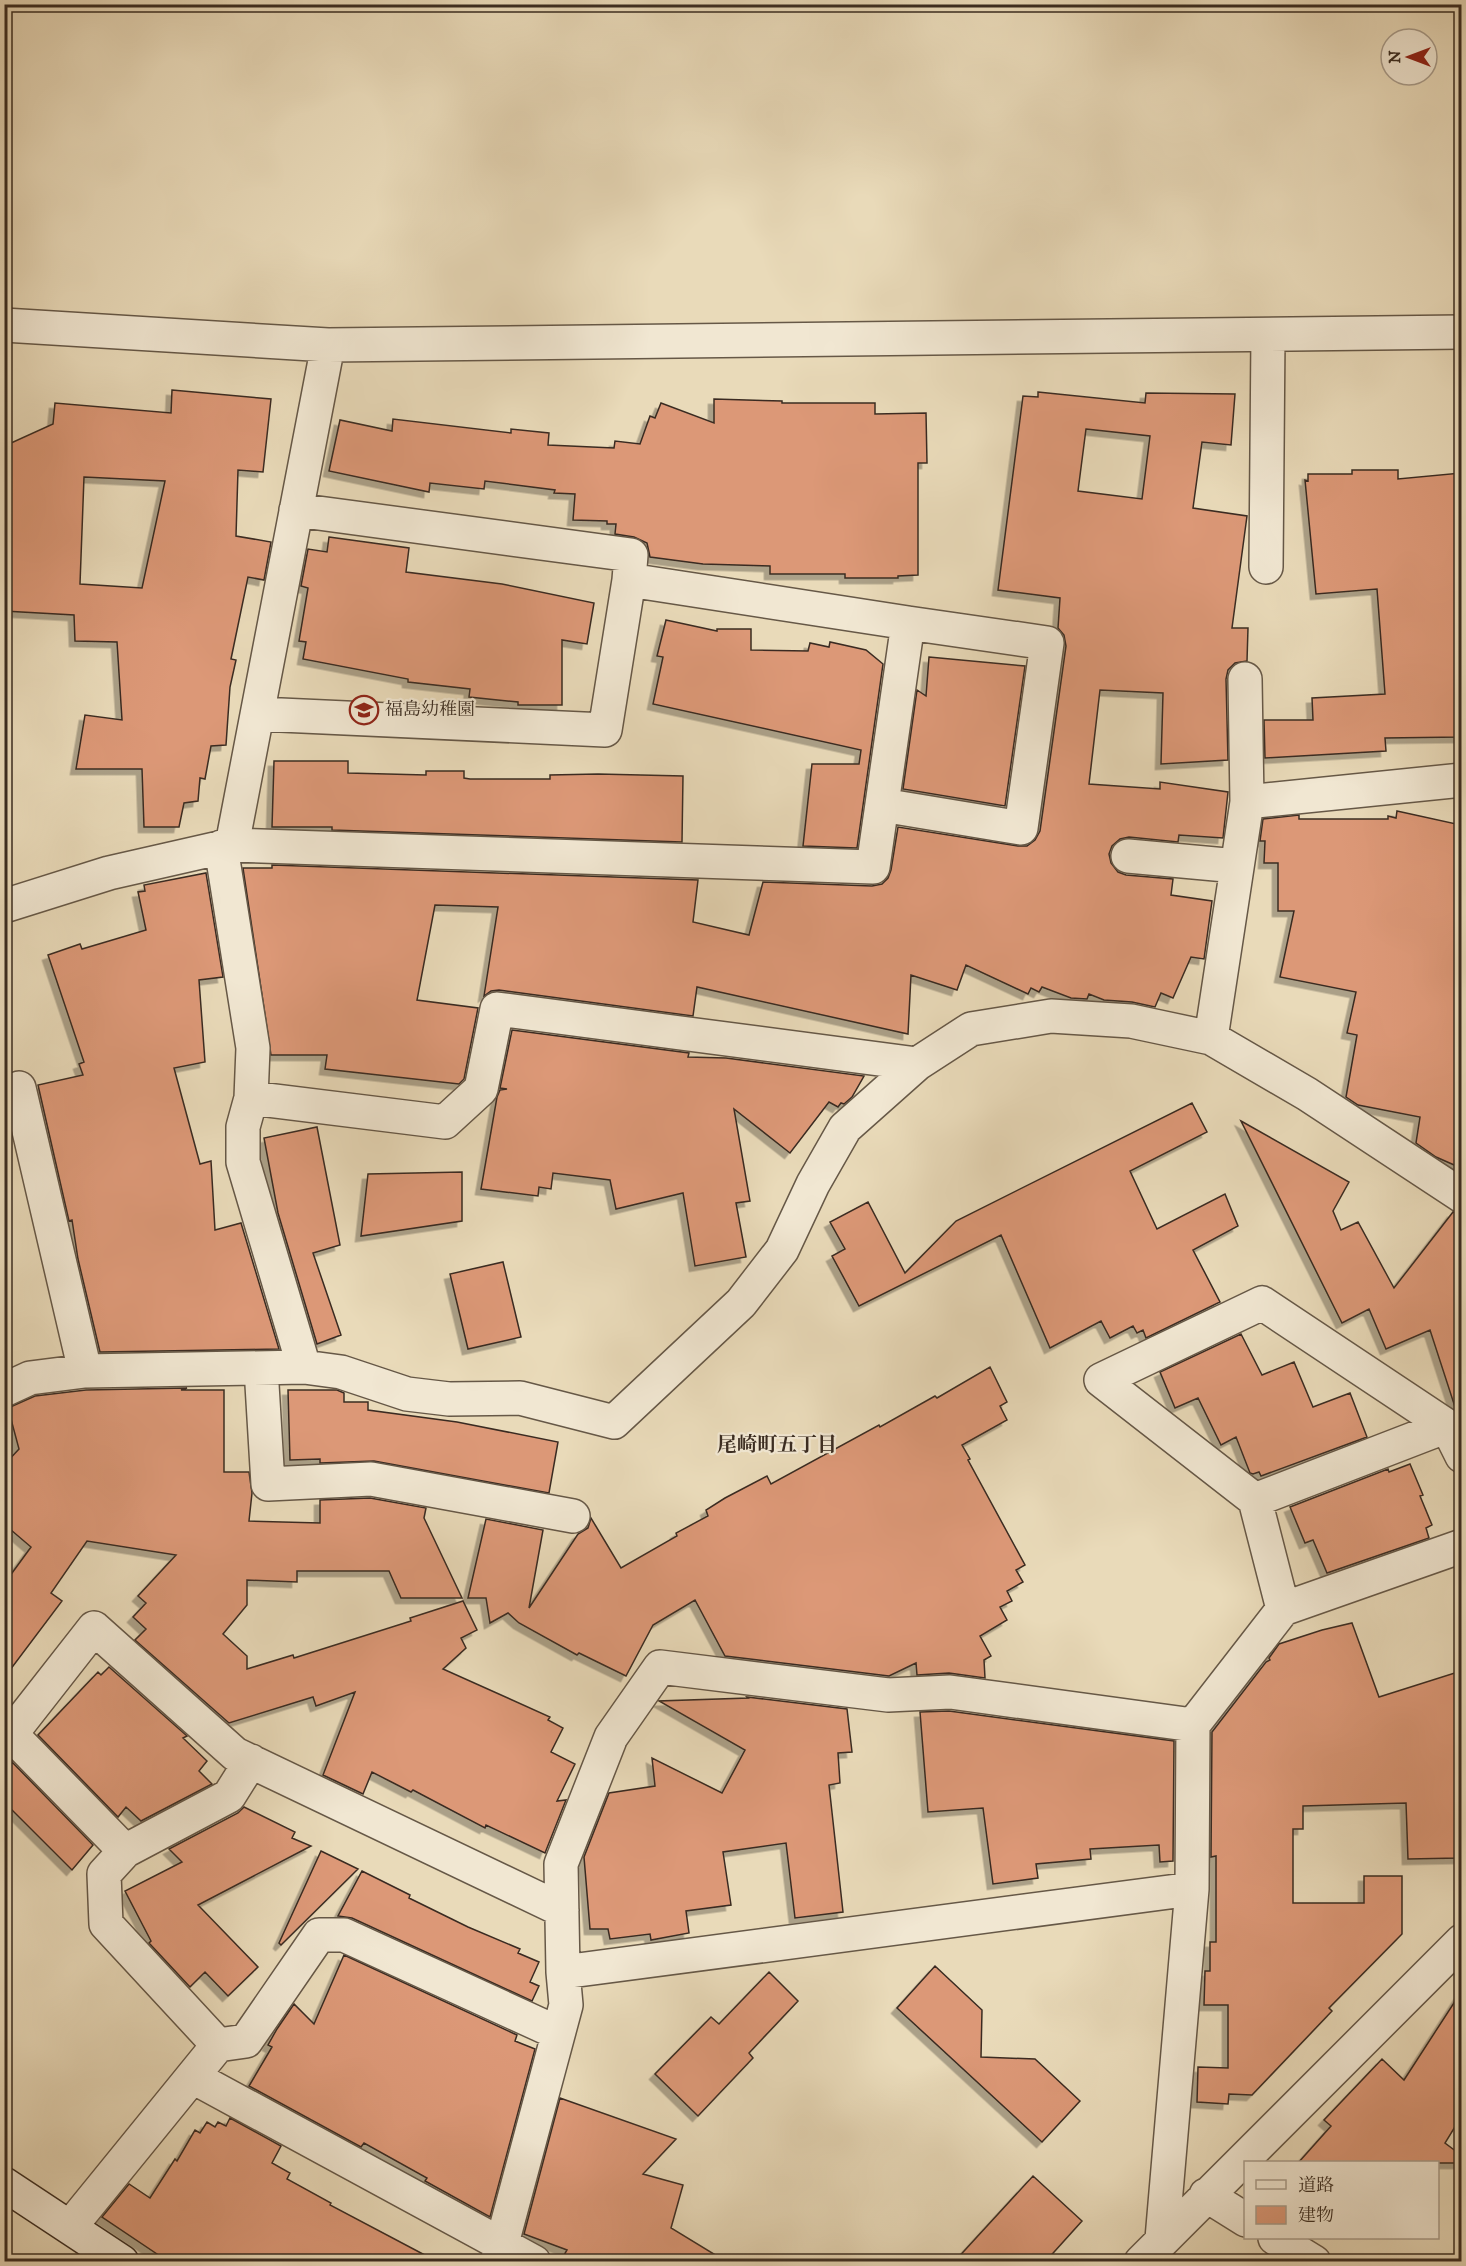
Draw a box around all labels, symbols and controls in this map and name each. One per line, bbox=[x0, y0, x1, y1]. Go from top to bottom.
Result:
north arrow bbox=[1379, 27, 1439, 87]
text: N bbox=[1385, 50, 1405, 64]
school or university icon: 福島幼稚園 bbox=[348, 694, 380, 726]
place label: 福島幼稚園 bbox=[385, 699, 475, 721]
district label: 尾崎町五丁目 bbox=[717, 1433, 837, 1458]
legend bbox=[1244, 2161, 1439, 2239]
text: 道路 bbox=[1298, 2175, 1334, 2197]
text: 建物 bbox=[1298, 2205, 1334, 2227]

